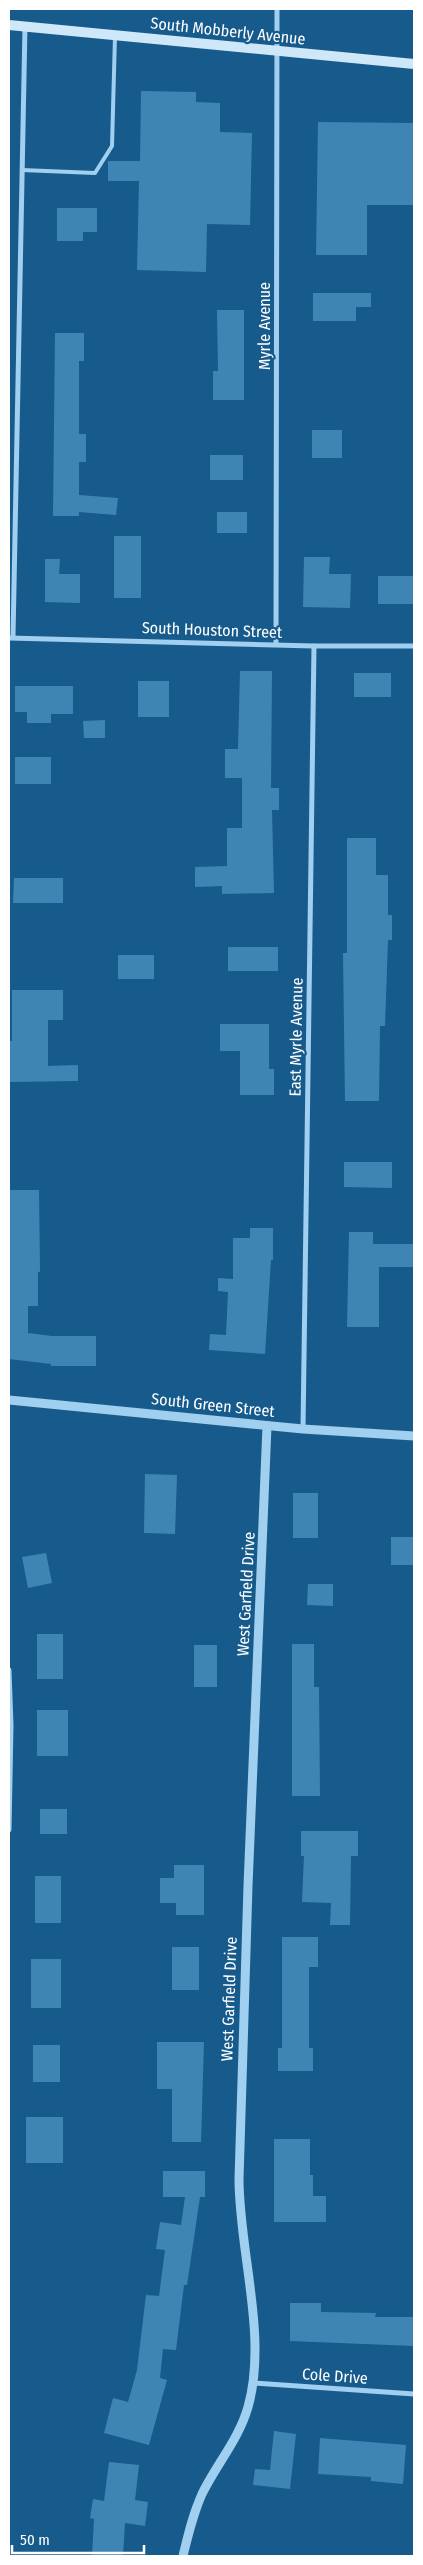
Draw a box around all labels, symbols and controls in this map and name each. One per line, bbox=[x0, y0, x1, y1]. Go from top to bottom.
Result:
street label: South Mobberly Avenue bbox=[150, 13, 306, 49]
street label: Myrle Avenue bbox=[255, 282, 274, 370]
street label: South Houston Street bbox=[142, 618, 283, 642]
street label: East Myrle Avenue bbox=[285, 977, 307, 1097]
street label: South Green Street bbox=[150, 1389, 276, 1421]
street label: West Garfield Drive bbox=[233, 1531, 259, 1657]
street label: West Garfield Drive bbox=[217, 1936, 241, 2062]
street label: Cole Drive bbox=[301, 2364, 369, 2388]
scale bar bbox=[12, 2522, 145, 2554]
text: 50 m bbox=[20, 2531, 50, 2549]

